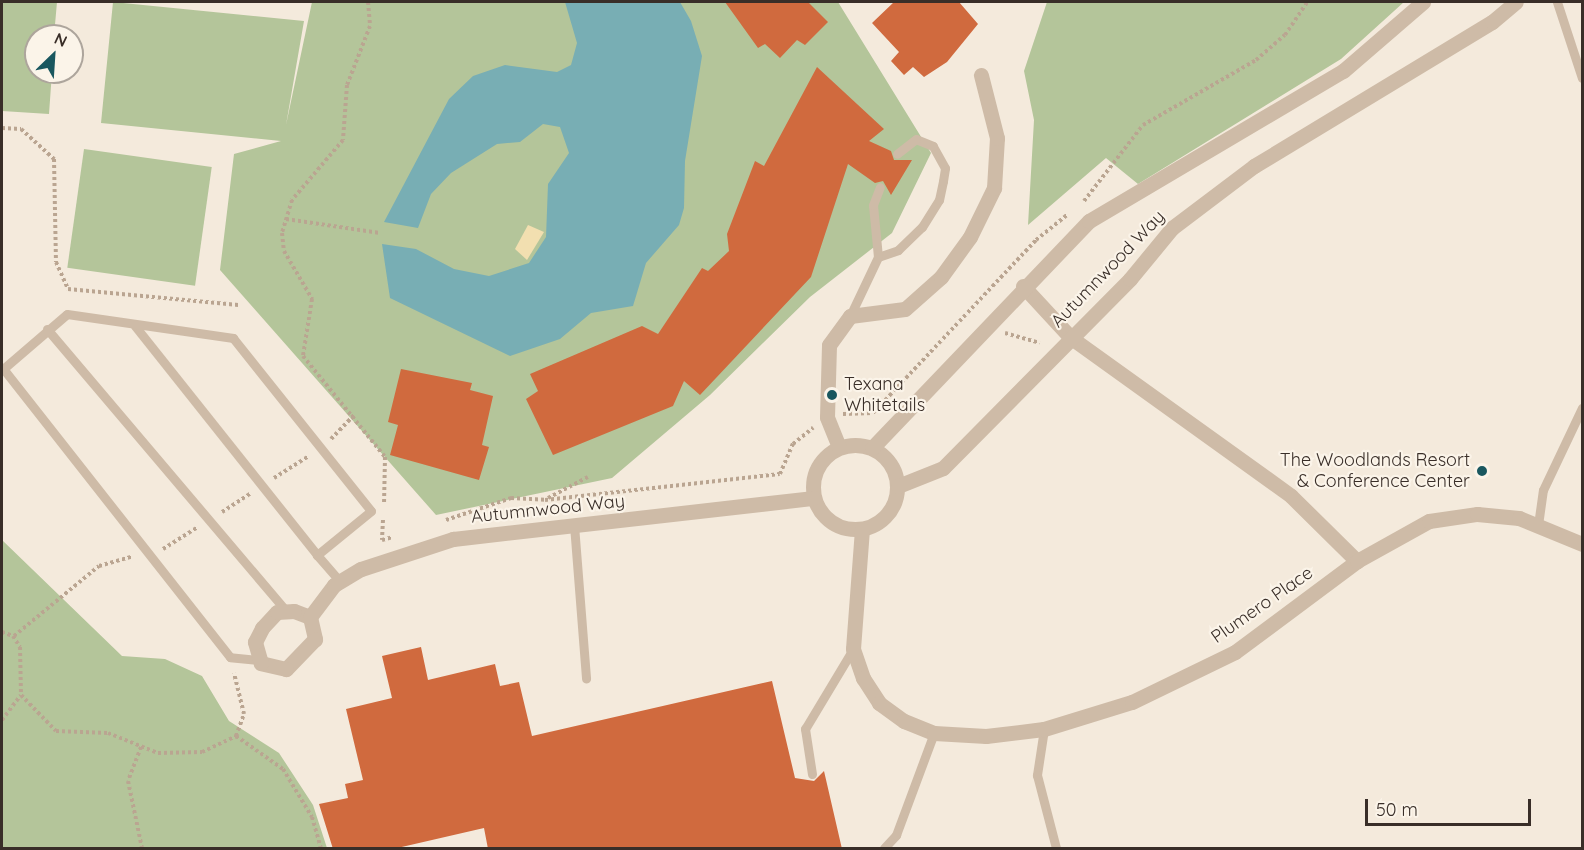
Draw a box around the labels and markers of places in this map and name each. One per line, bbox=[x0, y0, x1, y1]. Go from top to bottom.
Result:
place label: Texana Whitetails bbox=[844, 374, 925, 416]
marker: Texana Whitetails bbox=[825, 388, 839, 402]
place label: The Woodlands Resort & Conference Center bbox=[1280, 450, 1470, 492]
marker: The Woodlands Resort & Conference Center bbox=[1475, 464, 1489, 478]

